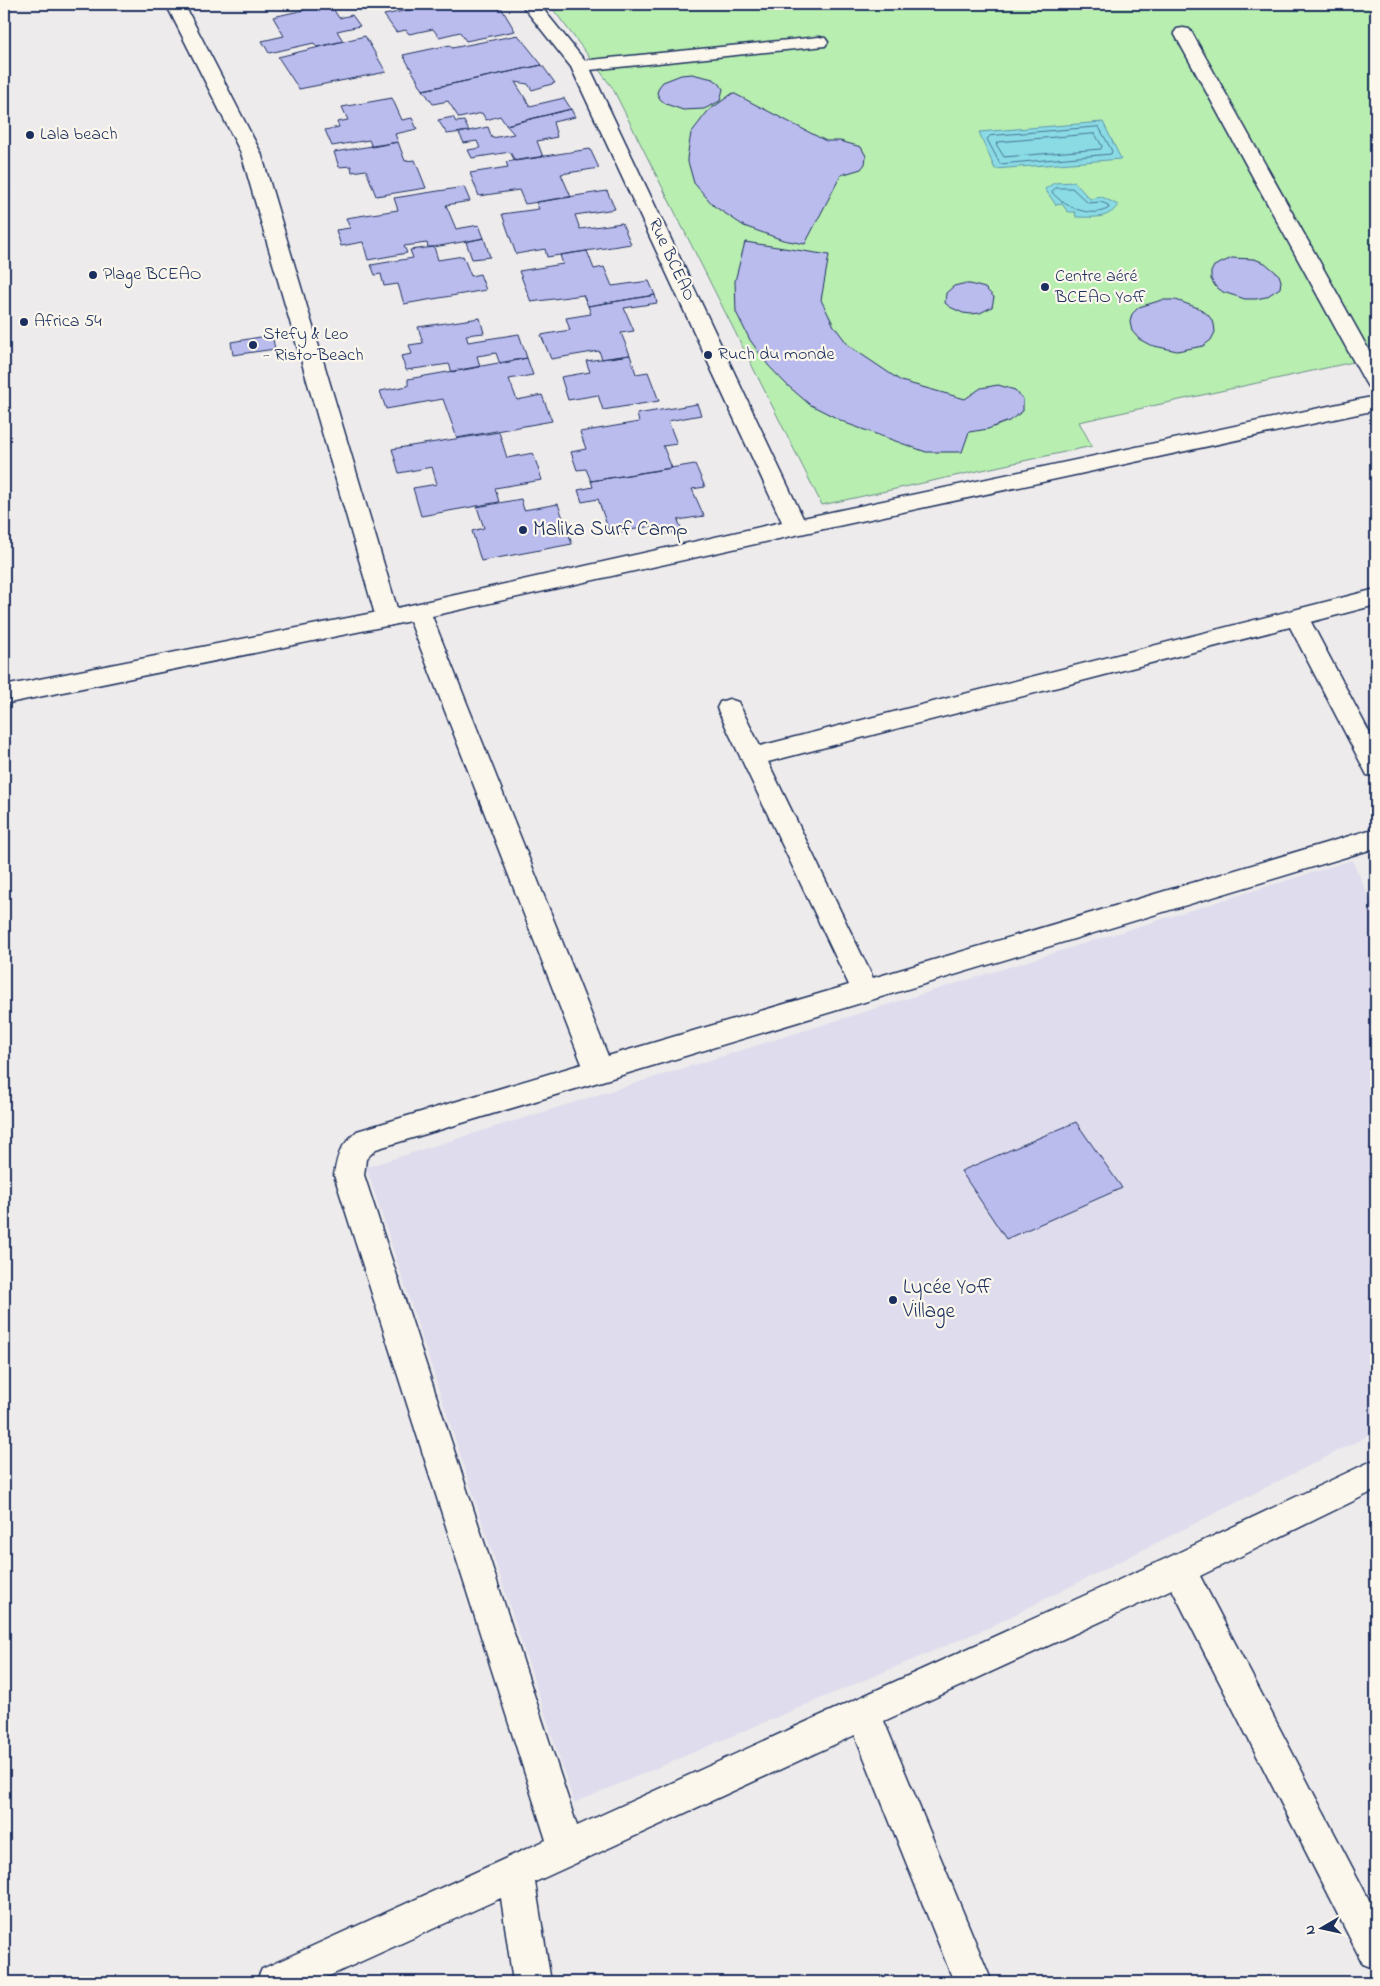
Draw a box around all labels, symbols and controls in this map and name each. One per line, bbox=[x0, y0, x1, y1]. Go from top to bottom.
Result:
place label: Lala beach bbox=[40, 122, 117, 148]
marker: Lala beach bbox=[24, 129, 36, 141]
street label: Rue BCEAO bbox=[641, 214, 701, 306]
place label: Plage BCEAO bbox=[103, 262, 202, 289]
place label: Centre aéré BCEAO Yoff bbox=[1054, 264, 1145, 311]
marker: Plage BCEAO bbox=[87, 269, 99, 281]
marker: Centre aéré BCEAO Yoff bbox=[1039, 281, 1051, 293]
place label: Africa 54 bbox=[34, 309, 102, 335]
marker: Africa 54 bbox=[18, 316, 30, 328]
place label: Stefy & Leo - Risto–Beach bbox=[263, 322, 364, 369]
marker: Stefy & Leo - Risto–Beach bbox=[247, 339, 259, 351]
place label: Ruch du monde bbox=[718, 342, 835, 368]
marker: Ruch du monde bbox=[702, 349, 714, 361]
place label: Malika Surf Camp bbox=[533, 515, 688, 545]
marker: Malika Surf Camp bbox=[517, 524, 529, 536]
place label: Lycée Yoff Village bbox=[902, 1273, 992, 1329]
marker: Lycée Yoff Village bbox=[887, 1294, 899, 1306]
north arrow bbox=[1298, 1904, 1348, 1954]
text: N bbox=[1300, 1923, 1322, 1936]

